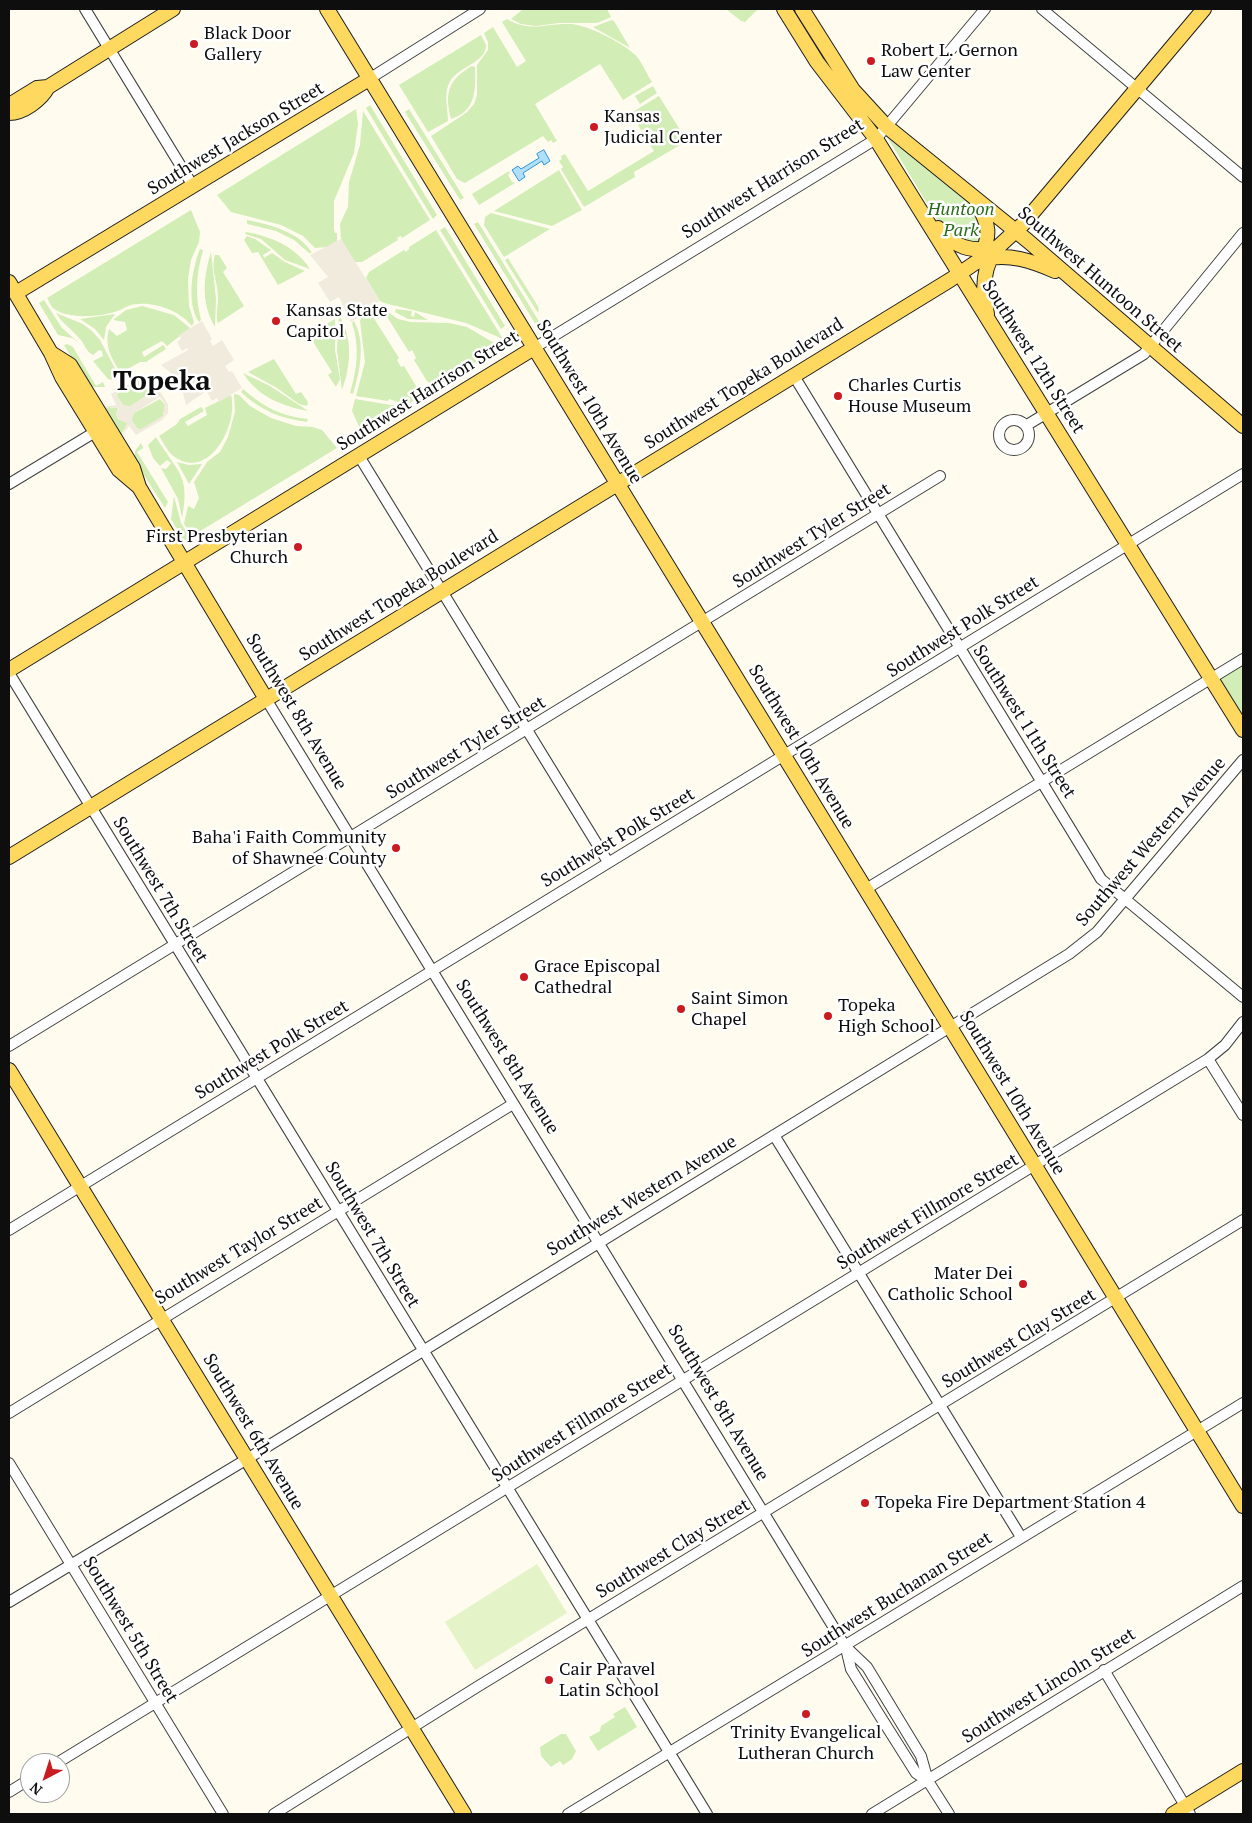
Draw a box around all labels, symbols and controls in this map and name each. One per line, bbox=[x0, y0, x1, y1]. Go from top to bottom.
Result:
place label: Black Door Gallery bbox=[204, 23, 291, 66]
marker: Black Door Gallery bbox=[188, 38, 200, 50]
place label: Robert L. Gernon Law Center bbox=[881, 40, 1018, 82]
marker: Robert L. Gernon Law Center bbox=[865, 55, 877, 67]
street label: Southwest Jackson Street bbox=[144, 78, 328, 200]
place label: Kansas Judicial Center bbox=[604, 106, 722, 148]
street label: Southwest Harrison Street bbox=[678, 114, 868, 244]
marker: Kansas Judicial Center bbox=[588, 121, 600, 133]
park label: Huntoon Park bbox=[928, 199, 994, 242]
street label: Southwest Huntoon Street bbox=[1013, 202, 1187, 358]
street label: Southwest 12th Street bbox=[977, 276, 1089, 438]
place label: Kansas State Capitol bbox=[286, 300, 388, 342]
street label: Southwest Topeka Boulevard bbox=[641, 314, 847, 454]
marker: Kansas State Capitol bbox=[270, 315, 282, 327]
street label: Southwest 10th Avenue bbox=[531, 316, 647, 488]
street label: Southwest Harrison Street bbox=[333, 326, 523, 456]
district label: Topeka bbox=[113, 365, 211, 399]
place label: Charles Curtis House Museum bbox=[848, 375, 971, 418]
marker: Charles Curtis House Museum bbox=[832, 390, 844, 402]
street label: Southwest Tyler Street bbox=[729, 479, 895, 593]
place label: First Presbyterian Church bbox=[146, 526, 288, 568]
street label: Southwest Topeka Boulevard bbox=[296, 526, 502, 666]
marker: First Presbyterian Church bbox=[292, 541, 304, 553]
street label: Southwest Polk Street bbox=[883, 571, 1043, 683]
street label: Southwest 8th Avenue bbox=[241, 630, 351, 794]
street label: Southwest 11th Street bbox=[968, 641, 1080, 803]
street label: Southwest 10th Avenue bbox=[743, 661, 859, 833]
street label: Southwest Tyler Street bbox=[382, 692, 550, 804]
street label: Southwest Western Avenue bbox=[1072, 753, 1230, 931]
street label: Southwest Polk Street bbox=[537, 784, 699, 892]
street label: Southwest 7th Street bbox=[108, 813, 212, 967]
place label: Baha'i Faith Community of Shawnee County bbox=[192, 827, 386, 870]
marker: Baha'i Faith Community of Shawnee County bbox=[390, 842, 402, 854]
place label: Grace Episcopal Cathedral bbox=[534, 956, 660, 999]
marker: Grace Episcopal Cathedral bbox=[518, 971, 530, 983]
street label: Southwest 8th Avenue bbox=[451, 976, 563, 1138]
place label: Saint Simon Chapel bbox=[691, 988, 788, 1030]
place label: Topeka High School bbox=[838, 995, 935, 1038]
street label: Southwest Polk Street bbox=[191, 996, 353, 1104]
marker: Saint Simon Chapel bbox=[675, 1003, 687, 1015]
street label: Southwest 10th Avenue bbox=[954, 1007, 1070, 1179]
marker: Topeka High School bbox=[822, 1010, 834, 1022]
street label: Southwest Western Avenue bbox=[543, 1131, 741, 1261]
street label: Southwest Fillmore Street bbox=[833, 1149, 1023, 1275]
street label: Southwest 7th Street bbox=[320, 1158, 424, 1312]
street label: Southwest Taylor Street bbox=[151, 1192, 327, 1310]
place label: Mater Dei Catholic School bbox=[888, 1263, 1013, 1306]
marker: Mater Dei Catholic School bbox=[1017, 1278, 1029, 1290]
street label: Southwest Clay Street bbox=[938, 1285, 1100, 1393]
street label: Southwest 8th Avenue bbox=[663, 1321, 773, 1485]
street label: Southwest 6th Avenue bbox=[198, 1350, 308, 1514]
street label: Southwest Fillmore Street bbox=[488, 1359, 676, 1487]
place label: Topeka Fire Department Station 4 bbox=[875, 1492, 1146, 1514]
street label: Southwest Clay Street bbox=[592, 1495, 754, 1603]
marker: Topeka Fire Department Station 4 bbox=[859, 1497, 871, 1509]
street label: Southwest Buchanan Street bbox=[798, 1527, 996, 1663]
street label: Southwest 5th Street bbox=[78, 1553, 182, 1707]
street label: Southwest Lincoln Street bbox=[958, 1624, 1140, 1748]
place label: Cair Paravel Latin School bbox=[559, 1659, 659, 1702]
marker: Cair Paravel Latin School bbox=[543, 1674, 555, 1686]
marker: Trinity Evangelical Lutheran Church bbox=[800, 1708, 812, 1720]
place label: Trinity Evangelical Lutheran Church bbox=[731, 1722, 881, 1765]
north arrow bbox=[20, 1753, 70, 1803]
text: N bbox=[26, 1778, 46, 1800]

